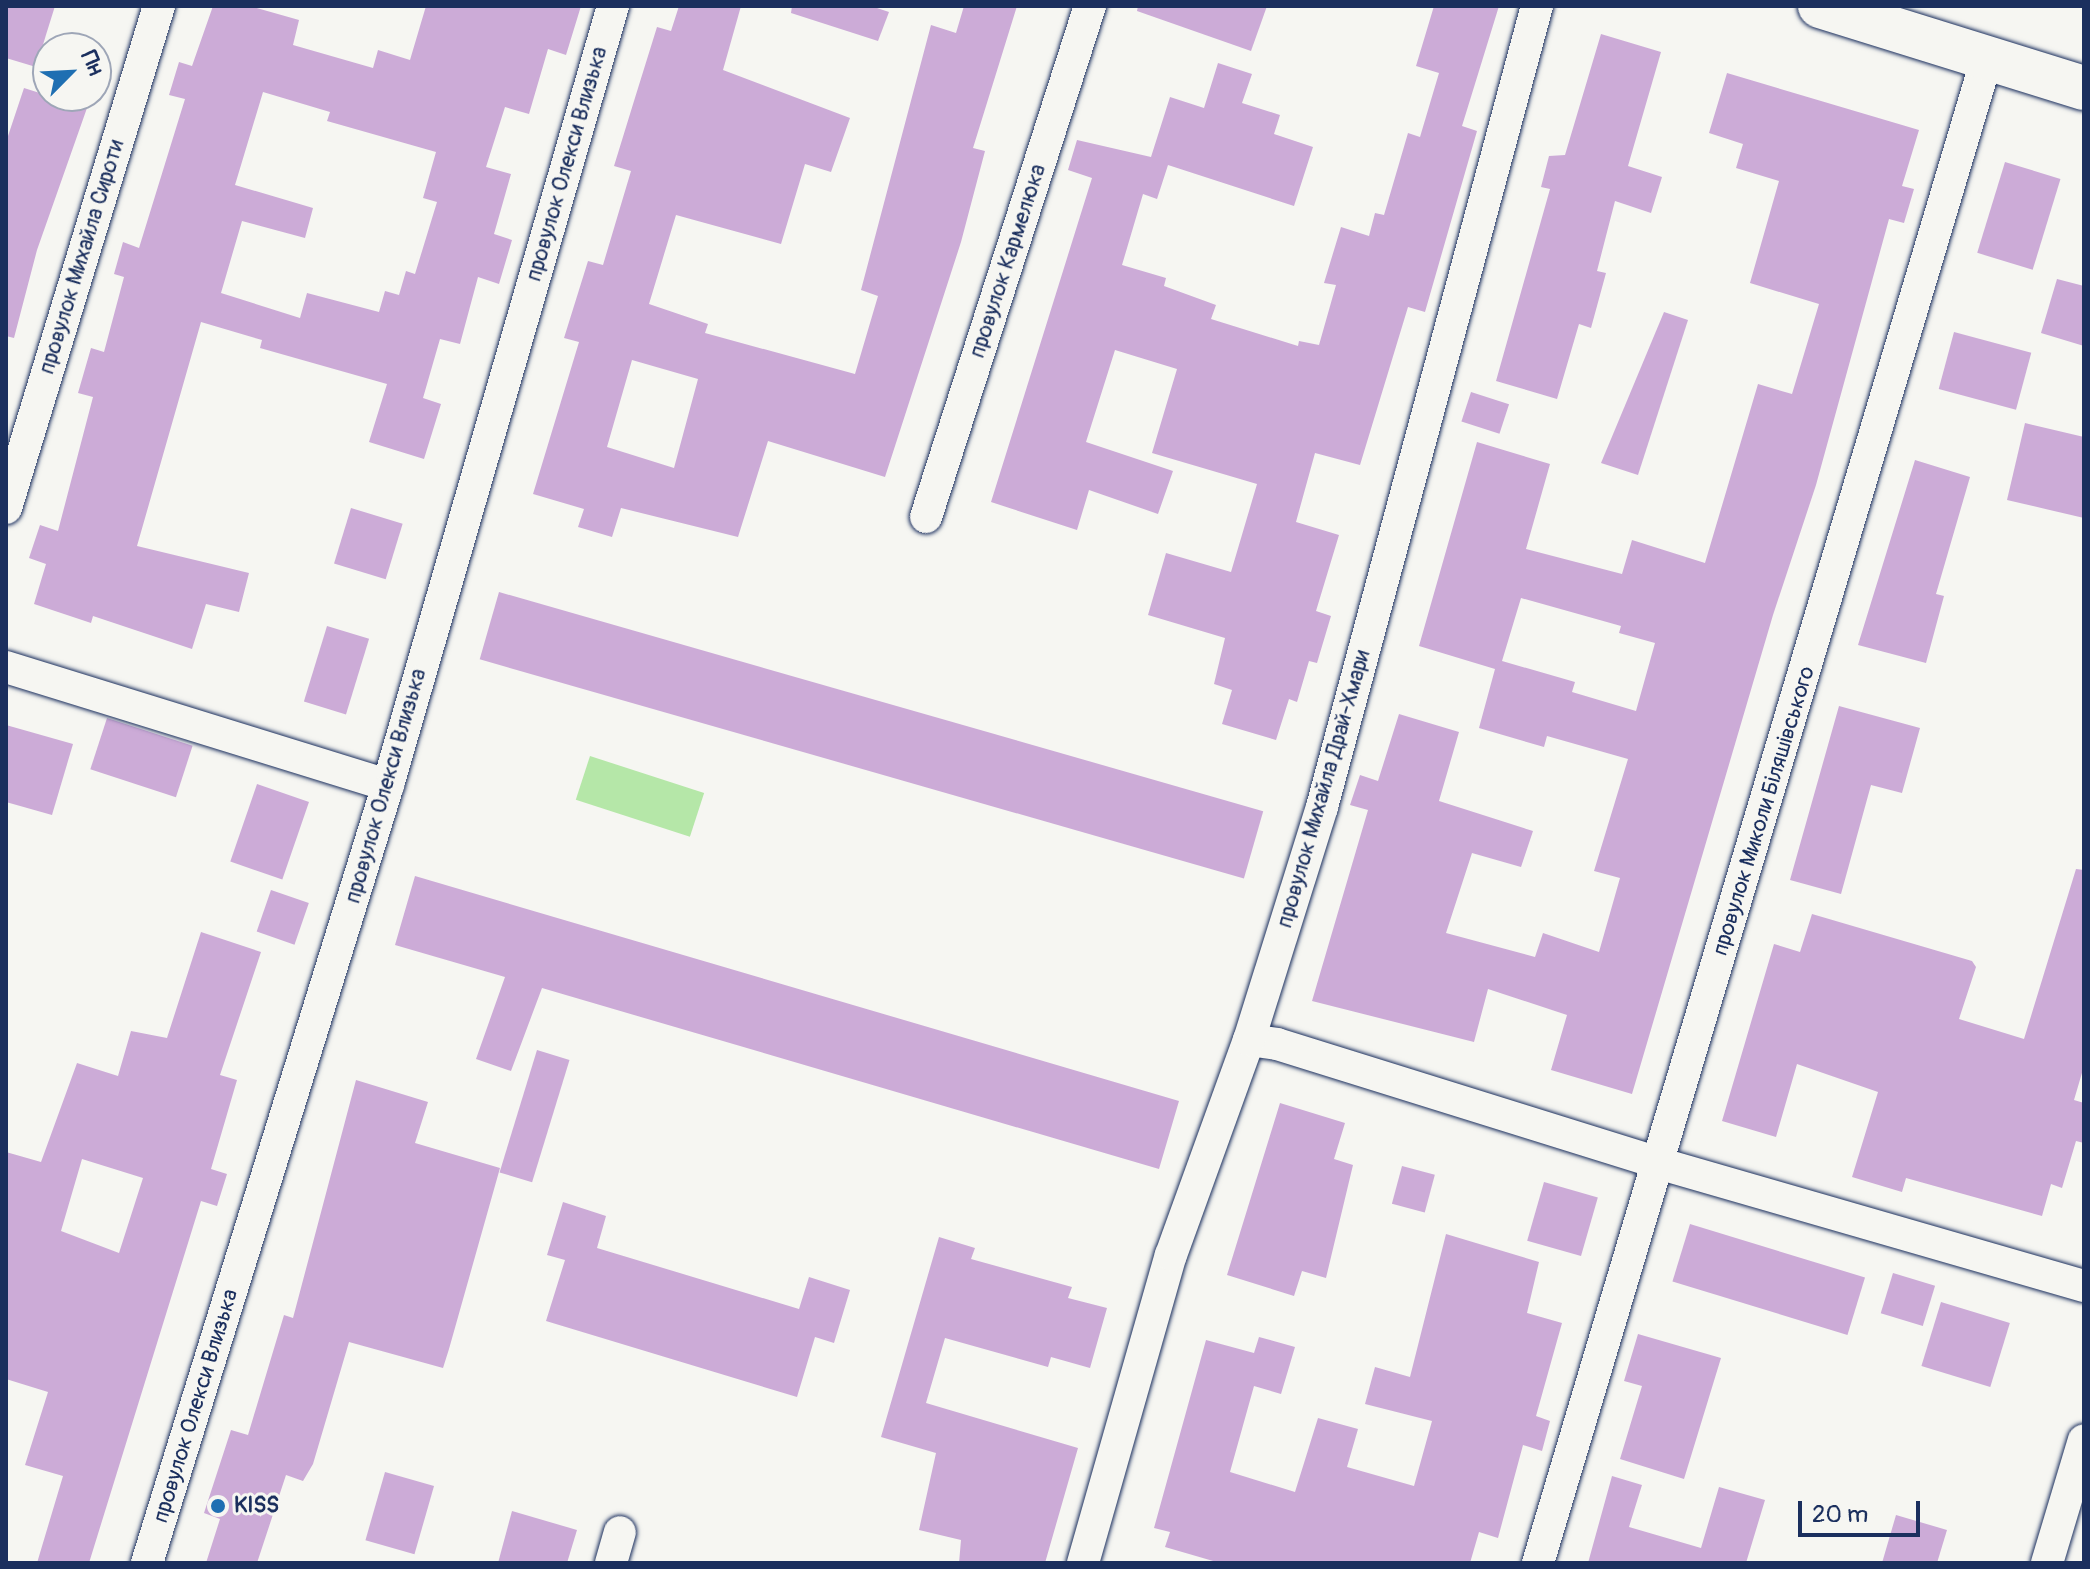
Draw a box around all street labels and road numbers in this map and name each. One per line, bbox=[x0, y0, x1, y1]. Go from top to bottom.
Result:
street label: провулок Олекси Влизька bbox=[521, 44, 613, 284]
street label: провулок Михайла Сироти bbox=[34, 137, 130, 377]
street label: провулок Кармелюка bbox=[964, 161, 1052, 361]
street label: провулок Михайла Драй-Хмари bbox=[1272, 647, 1376, 931]
street label: провулок Миколи Біляшівського bbox=[1707, 663, 1821, 959]
street label: провулок Олекси Влизька bbox=[340, 666, 432, 906]
street label: провулок Олекси Влизька bbox=[148, 1286, 244, 1526]

